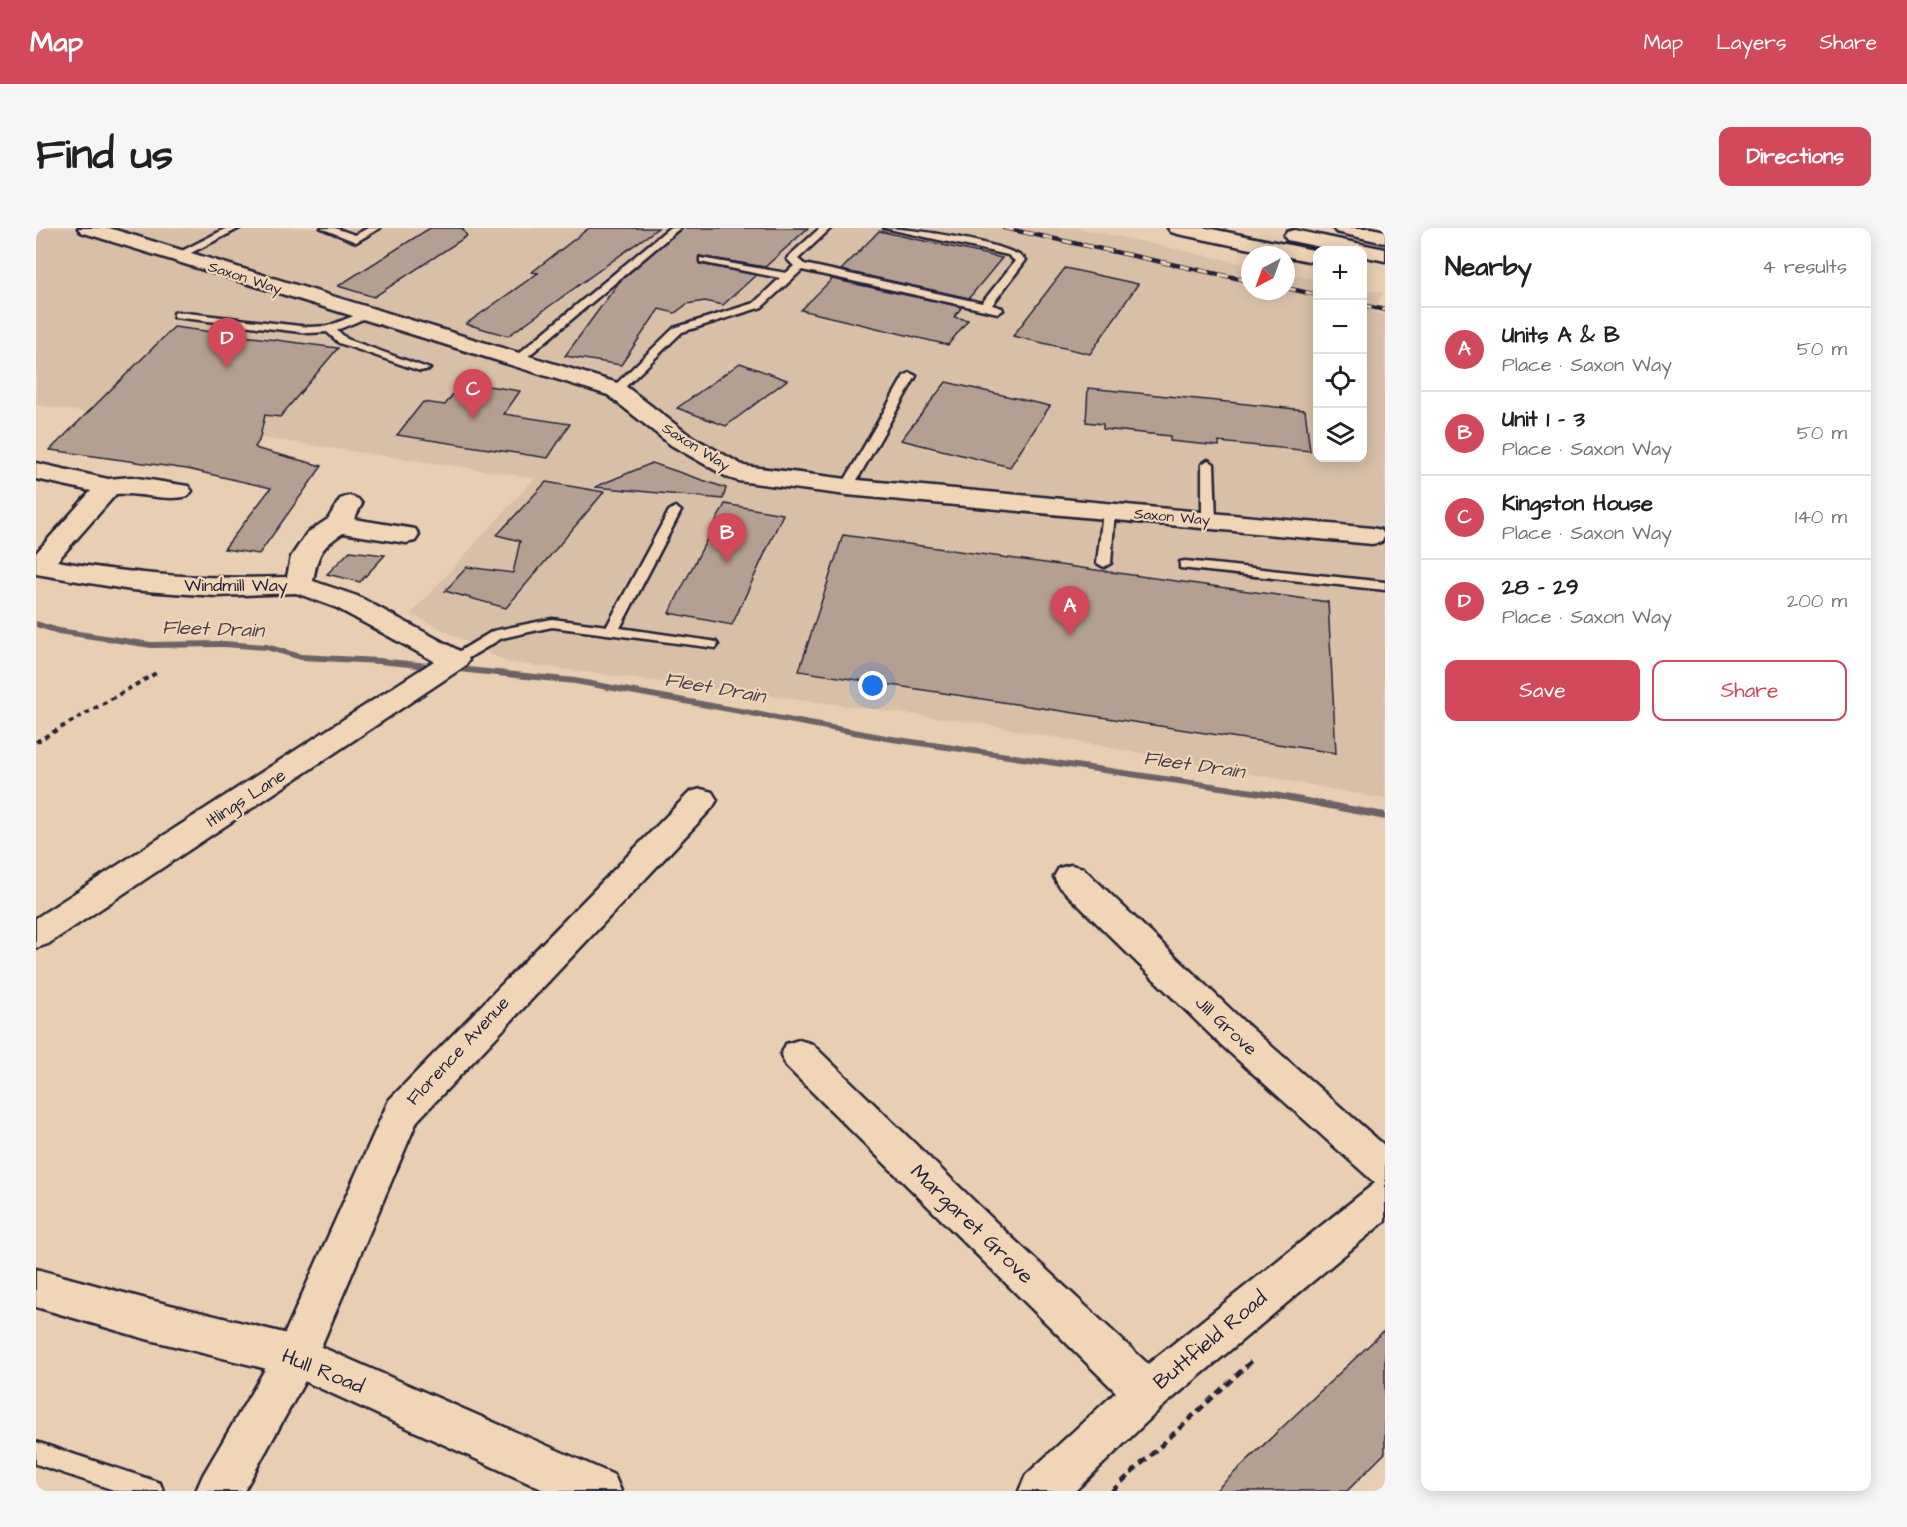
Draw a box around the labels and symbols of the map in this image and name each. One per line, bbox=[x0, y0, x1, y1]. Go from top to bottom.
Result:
north arrow bbox=[1241, 246, 1295, 300]
street label: Saxon Way bbox=[205, 256, 285, 301]
pin: D bbox=[208, 318, 246, 368]
pin: C bbox=[454, 370, 492, 419]
street label: Saxon Way bbox=[658, 418, 734, 477]
street label: Saxon Way bbox=[1133, 503, 1211, 532]
pin: B bbox=[708, 514, 746, 563]
street label: Windmill Way bbox=[184, 573, 288, 599]
pin: A bbox=[1050, 586, 1090, 636]
water label: Fleet Drain bbox=[162, 613, 266, 645]
water label: Fleet Drain bbox=[662, 665, 770, 711]
your location bbox=[858, 671, 887, 700]
water label: Fleet Drain bbox=[1142, 744, 1248, 786]
street label: Itlings Lane bbox=[201, 763, 291, 834]
street label: Florence Avenue bbox=[401, 991, 515, 1111]
street label: Jill Grove bbox=[1189, 991, 1263, 1061]
street label: Margaret Grove bbox=[903, 1158, 1040, 1292]
street label: Buttfield Road bbox=[1147, 1284, 1273, 1396]
street label: Hull Road bbox=[277, 1341, 369, 1401]

